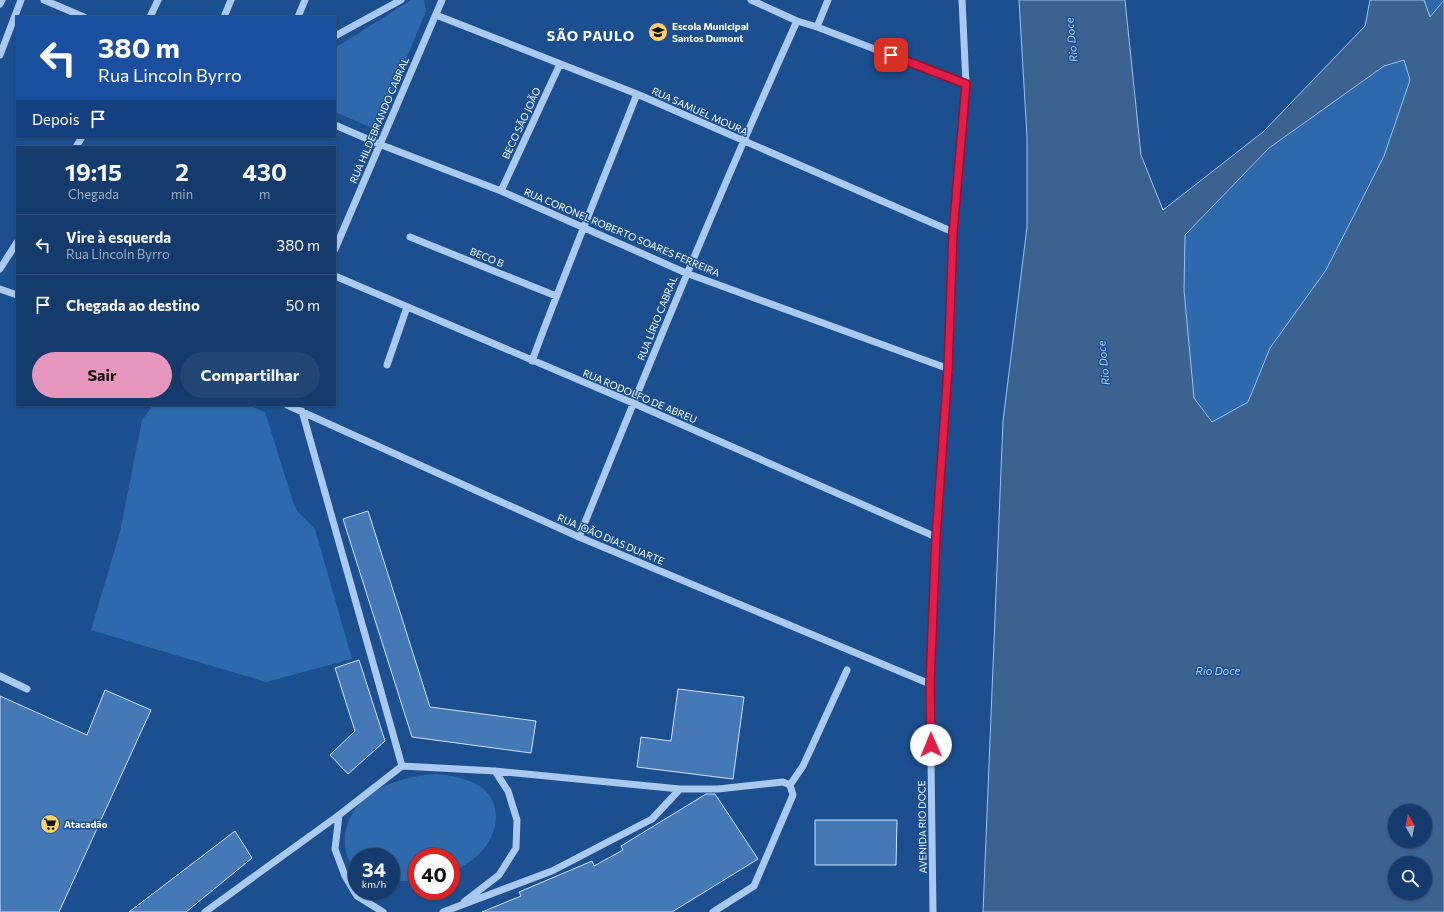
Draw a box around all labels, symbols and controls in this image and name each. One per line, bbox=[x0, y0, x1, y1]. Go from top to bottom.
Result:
water label: Rio Doce bbox=[1062, 17, 1080, 63]
place label: Escola Municipal Santos Dumont bbox=[672, 20, 749, 44]
school or university icon: Escola Municipal Santos Dumont bbox=[647, 21, 669, 43]
district label: SÃO PAULO bbox=[547, 27, 635, 44]
text: 380 m bbox=[98, 30, 180, 64]
icon: left bbox=[32, 32, 84, 84]
pin bbox=[874, 38, 908, 72]
icon: arrive bbox=[880, 44, 902, 66]
street label: RUA HILDEBRANDO CABRAL bbox=[347, 55, 411, 185]
text: Rua Lincoln Byrro bbox=[98, 64, 242, 86]
street label: RUA SAMUEL MOURA bbox=[650, 84, 750, 138]
street label: BECO SÃO JOÃO bbox=[499, 85, 543, 161]
icon: arrive bbox=[87, 108, 109, 130]
text: Depois bbox=[32, 110, 79, 128]
text: 19:15 bbox=[65, 157, 122, 186]
text: 2 bbox=[175, 157, 189, 186]
text: 430 bbox=[242, 157, 287, 186]
street label: RUA CORONEL ROBERTO SOARES FERREIRA bbox=[522, 185, 722, 279]
text: Chegada bbox=[68, 186, 119, 202]
text: min bbox=[171, 186, 193, 202]
text: m bbox=[259, 186, 270, 202]
text: Vire à esquerda bbox=[66, 228, 171, 246]
icon: left bbox=[32, 234, 54, 256]
text: 380 m bbox=[277, 236, 320, 254]
street label: BECO B bbox=[468, 245, 506, 269]
text: Rua Lincoln Byrro bbox=[66, 246, 170, 262]
street label: RUA LÍRIO CABRAL bbox=[635, 274, 680, 362]
icon: arrive bbox=[32, 294, 54, 316]
text: Chegada ao destino bbox=[66, 296, 200, 314]
text: 50 m bbox=[286, 296, 320, 314]
water label: Rio Doce bbox=[1094, 340, 1112, 386]
button: Sair bbox=[32, 352, 172, 398]
button: Compartilhar bbox=[180, 352, 320, 398]
street label: RUA RODOLFO DE ABREU bbox=[581, 367, 699, 425]
street label: RUA JOÃO DIAS DUARTE bbox=[556, 511, 666, 567]
water label: Rio Doce bbox=[1196, 664, 1241, 677]
position arrow bbox=[910, 724, 952, 766]
street label: AVENIDA RIO DOCE bbox=[915, 780, 929, 874]
north arrow bbox=[1388, 804, 1432, 848]
map controls bbox=[1388, 804, 1432, 900]
supermarket icon: Atacadão bbox=[39, 813, 61, 835]
place label: Atacadão bbox=[64, 818, 107, 830]
speed limit sign: 40 bbox=[408, 848, 460, 900]
button: search bbox=[1388, 856, 1432, 900]
text: 34 bbox=[362, 857, 386, 881]
text: km/h bbox=[362, 878, 386, 890]

